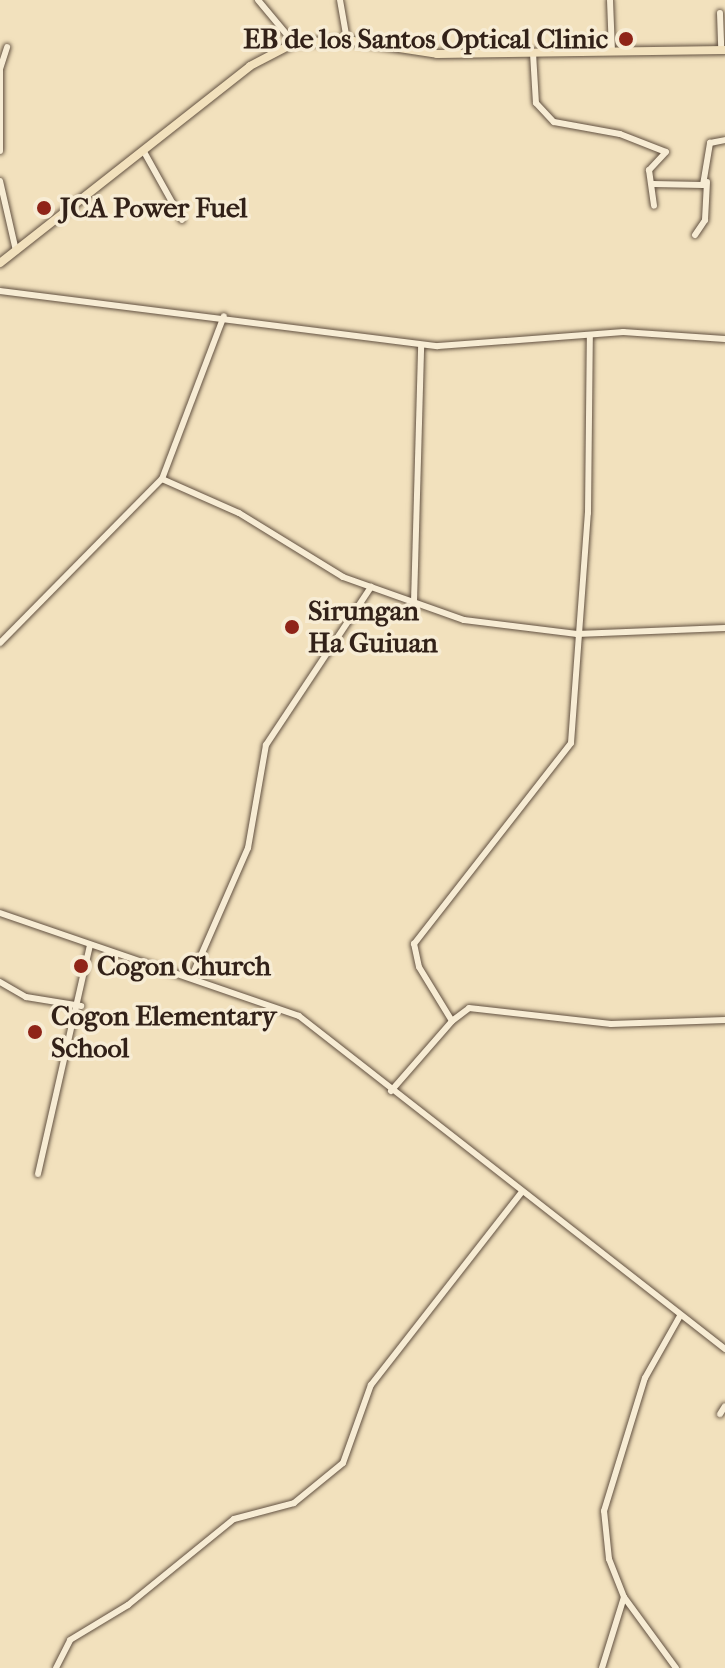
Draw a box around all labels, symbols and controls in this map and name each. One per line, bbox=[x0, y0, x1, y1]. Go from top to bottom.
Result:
place label: EB de los Santos Optical Clinic bbox=[243, 22, 608, 56]
marker: EB de los Santos Optical Clinic bbox=[615, 28, 637, 50]
place label: JCA Power Fuel bbox=[60, 191, 247, 225]
marker: JCA Power Fuel bbox=[35, 199, 53, 217]
place label: Sirungan Ha Guiuan bbox=[308, 594, 438, 660]
marker: Sirungan Ha Guiuan bbox=[283, 618, 301, 636]
place label: Cogon Church bbox=[97, 949, 271, 983]
marker: Cogon Church bbox=[72, 957, 90, 975]
place label: Cogon Elementary School bbox=[51, 999, 276, 1065]
marker: Cogon Elementary School bbox=[26, 1023, 44, 1041]

